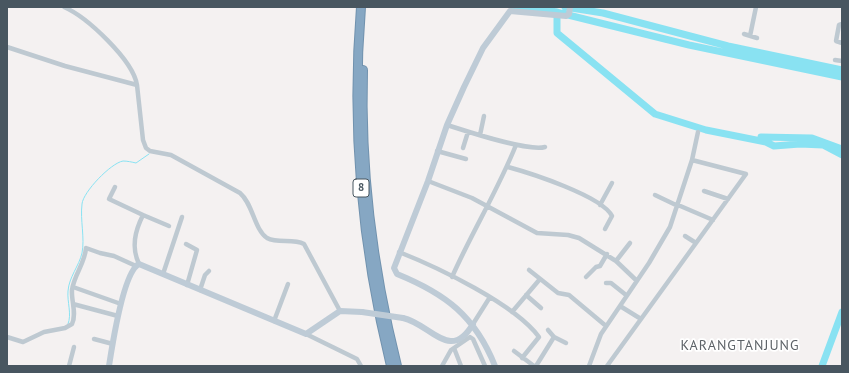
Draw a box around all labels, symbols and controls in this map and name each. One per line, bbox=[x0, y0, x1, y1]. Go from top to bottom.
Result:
road number: 8 bbox=[353, 179, 369, 197]
district label: KARANGTANJUNG bbox=[680, 338, 800, 354]

